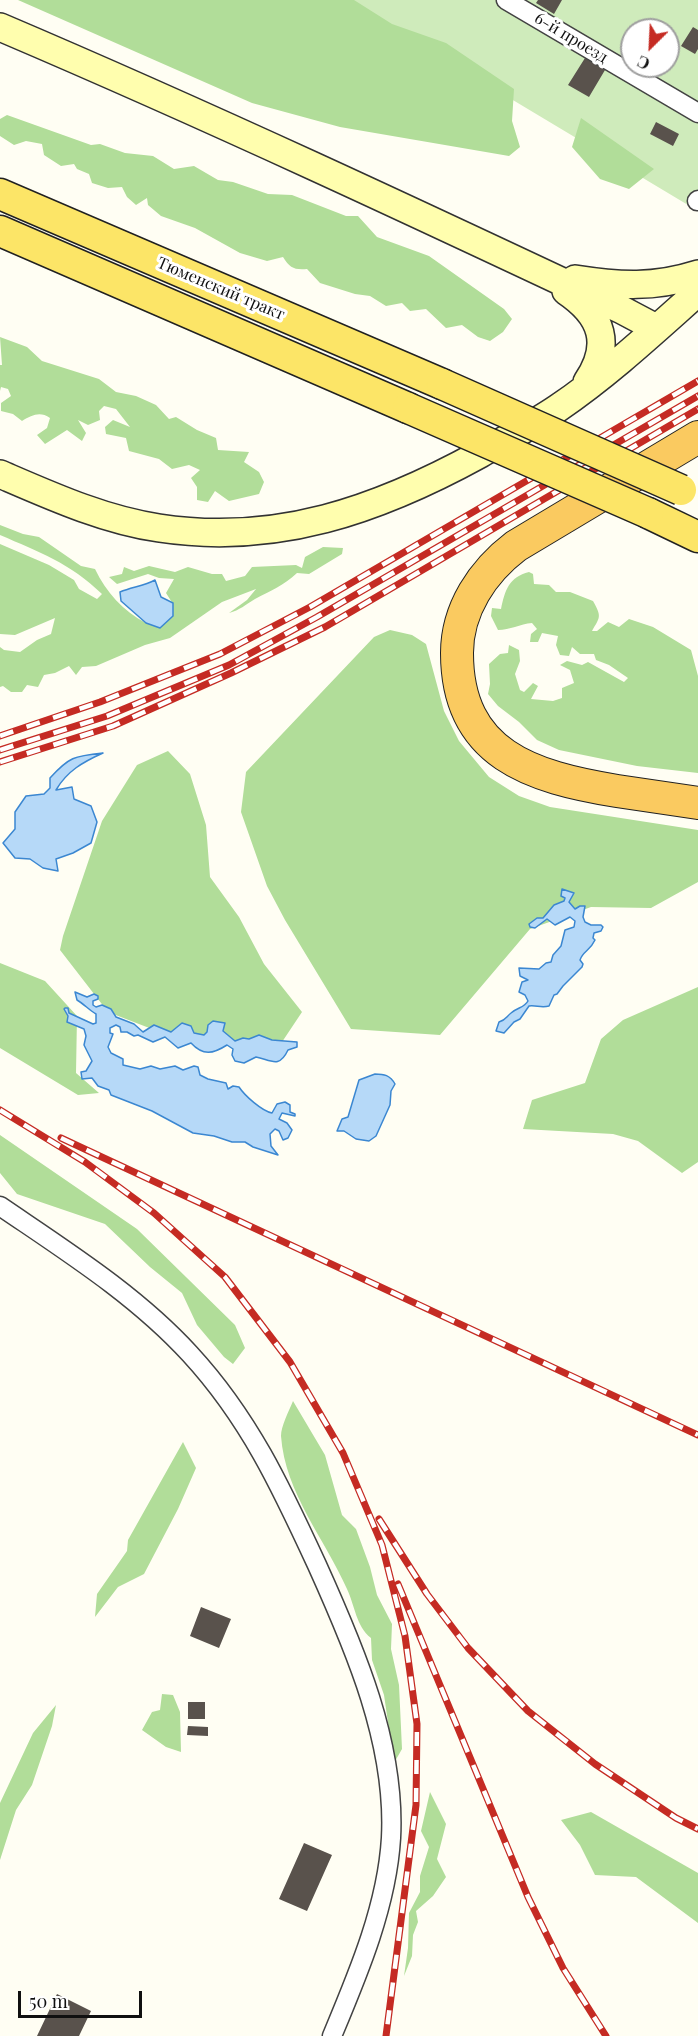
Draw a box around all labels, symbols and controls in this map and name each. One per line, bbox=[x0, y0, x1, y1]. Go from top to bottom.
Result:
street label: 6-й проезд bbox=[531, 9, 611, 67]
north arrow bbox=[620, 18, 680, 78]
text: С bbox=[634, 51, 653, 75]
street label: Тюменский тракт bbox=[154, 253, 288, 325]
scale bar bbox=[21, 1979, 146, 2017]
text: 50 m bbox=[29, 1989, 68, 2013]

